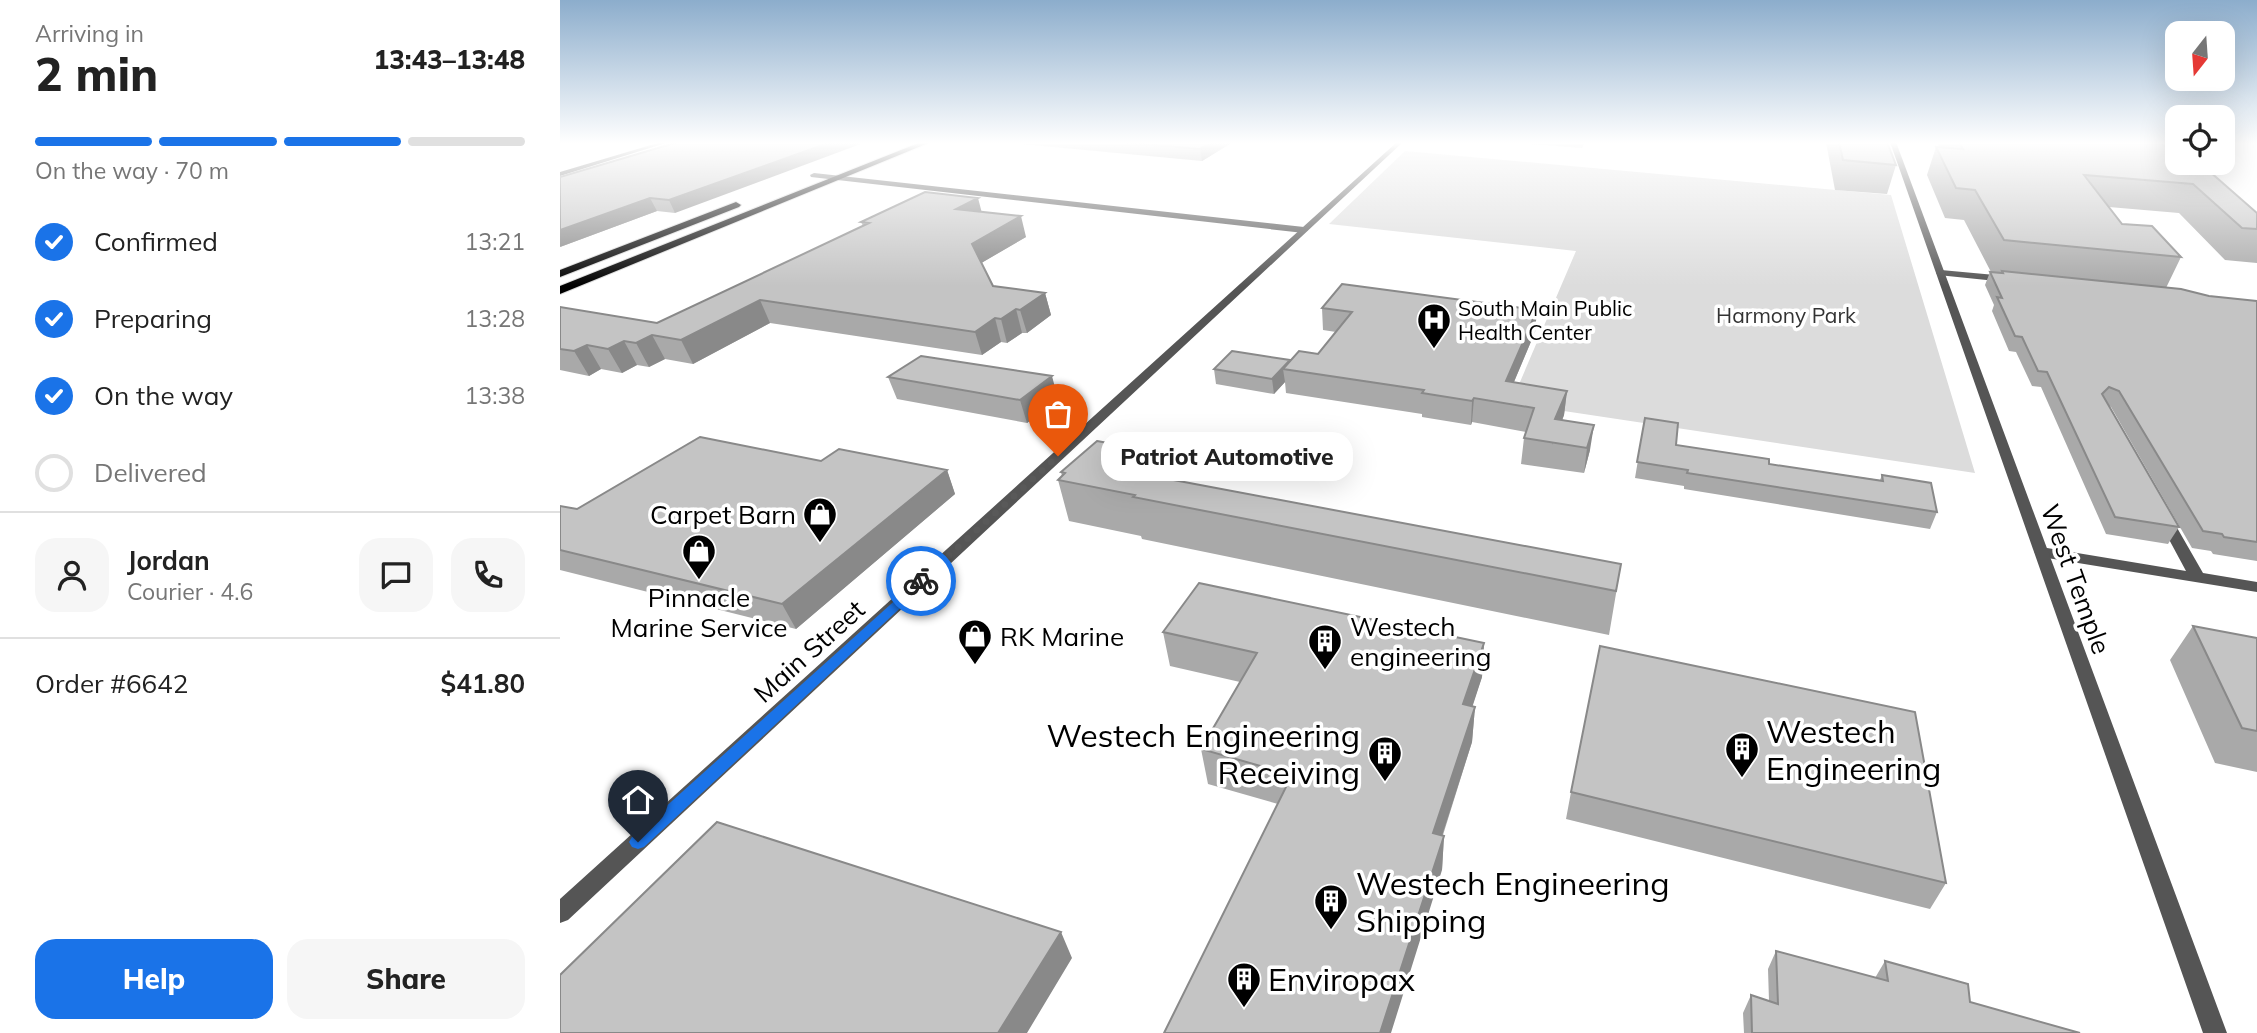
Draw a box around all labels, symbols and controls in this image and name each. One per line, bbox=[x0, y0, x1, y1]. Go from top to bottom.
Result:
text: Arriving in bbox=[35, 19, 144, 48]
north arrow bbox=[2165, 21, 2235, 91]
map controls bbox=[2165, 21, 2235, 175]
text: 13:43–13:48 bbox=[374, 43, 525, 76]
text: 2 min bbox=[35, 45, 158, 103]
button: locate bbox=[2165, 105, 2235, 175]
text: On the way · 70 m bbox=[35, 156, 229, 185]
icon: check bbox=[35, 223, 73, 261]
text: Confirmed bbox=[94, 225, 218, 258]
text: 13:21 bbox=[465, 227, 525, 256]
place label: South Main Public Health Center bbox=[1458, 295, 1632, 345]
icon: check bbox=[35, 300, 73, 338]
hospital icon: South Main Public Health Center bbox=[1415, 301, 1453, 350]
text: Preparing bbox=[94, 302, 212, 335]
park label: Harmony Park bbox=[1716, 302, 1856, 328]
text: 13:28 bbox=[465, 304, 525, 333]
icon: check bbox=[35, 377, 73, 415]
text: On the way bbox=[94, 379, 233, 412]
text: 13:38 bbox=[465, 381, 525, 410]
pin bbox=[1028, 384, 1088, 456]
icon: bag bbox=[1039, 395, 1077, 433]
callout: Patriot Automotive bbox=[1100, 432, 1352, 480]
text: Patriot Automotive bbox=[1120, 442, 1334, 471]
text: Delivered bbox=[94, 456, 207, 489]
shop icon: Carpet Barn bbox=[801, 495, 839, 544]
place label: Carpet Barn bbox=[650, 498, 796, 531]
street label: West Temple bbox=[2034, 500, 2118, 658]
shop icon: Pinnacle Marine Service bbox=[680, 532, 718, 581]
button: person bbox=[35, 538, 109, 612]
button: chat bbox=[359, 538, 433, 612]
button: phone bbox=[451, 538, 525, 612]
text: Jordan bbox=[127, 544, 210, 577]
courier bbox=[886, 546, 956, 616]
icon: bike bbox=[902, 562, 940, 600]
text: Courier · 4.6 bbox=[127, 577, 253, 606]
place label: Pinnacle Marine Service bbox=[610, 581, 788, 644]
street label: Main Street bbox=[747, 593, 871, 709]
place label: Westech engineering bbox=[1350, 610, 1491, 673]
shop icon: RK Marine bbox=[956, 617, 994, 666]
place label: RK Marine bbox=[1000, 620, 1124, 653]
building icon: Westech engineering bbox=[1306, 622, 1344, 671]
text: Order #6642 bbox=[35, 667, 188, 700]
text: $41.80 bbox=[441, 667, 525, 700]
place label: Westech Engineering bbox=[1766, 711, 1941, 788]
place label: Westech Engineering Receiving bbox=[1046, 715, 1360, 792]
building icon: Westech Engineering bbox=[1723, 730, 1761, 779]
building icon: Westech Engineering Receiving bbox=[1366, 734, 1404, 783]
pin bbox=[608, 770, 668, 842]
icon: home bbox=[619, 781, 657, 819]
place label: Westech Engineering Shipping bbox=[1356, 863, 1670, 940]
building icon: Westech Engineering Shipping bbox=[1312, 882, 1350, 931]
button: Help bbox=[35, 939, 273, 1019]
button: Share bbox=[287, 939, 525, 1019]
place label: Enviropax bbox=[1268, 959, 1415, 999]
building icon: Enviropax bbox=[1225, 960, 1263, 1009]

